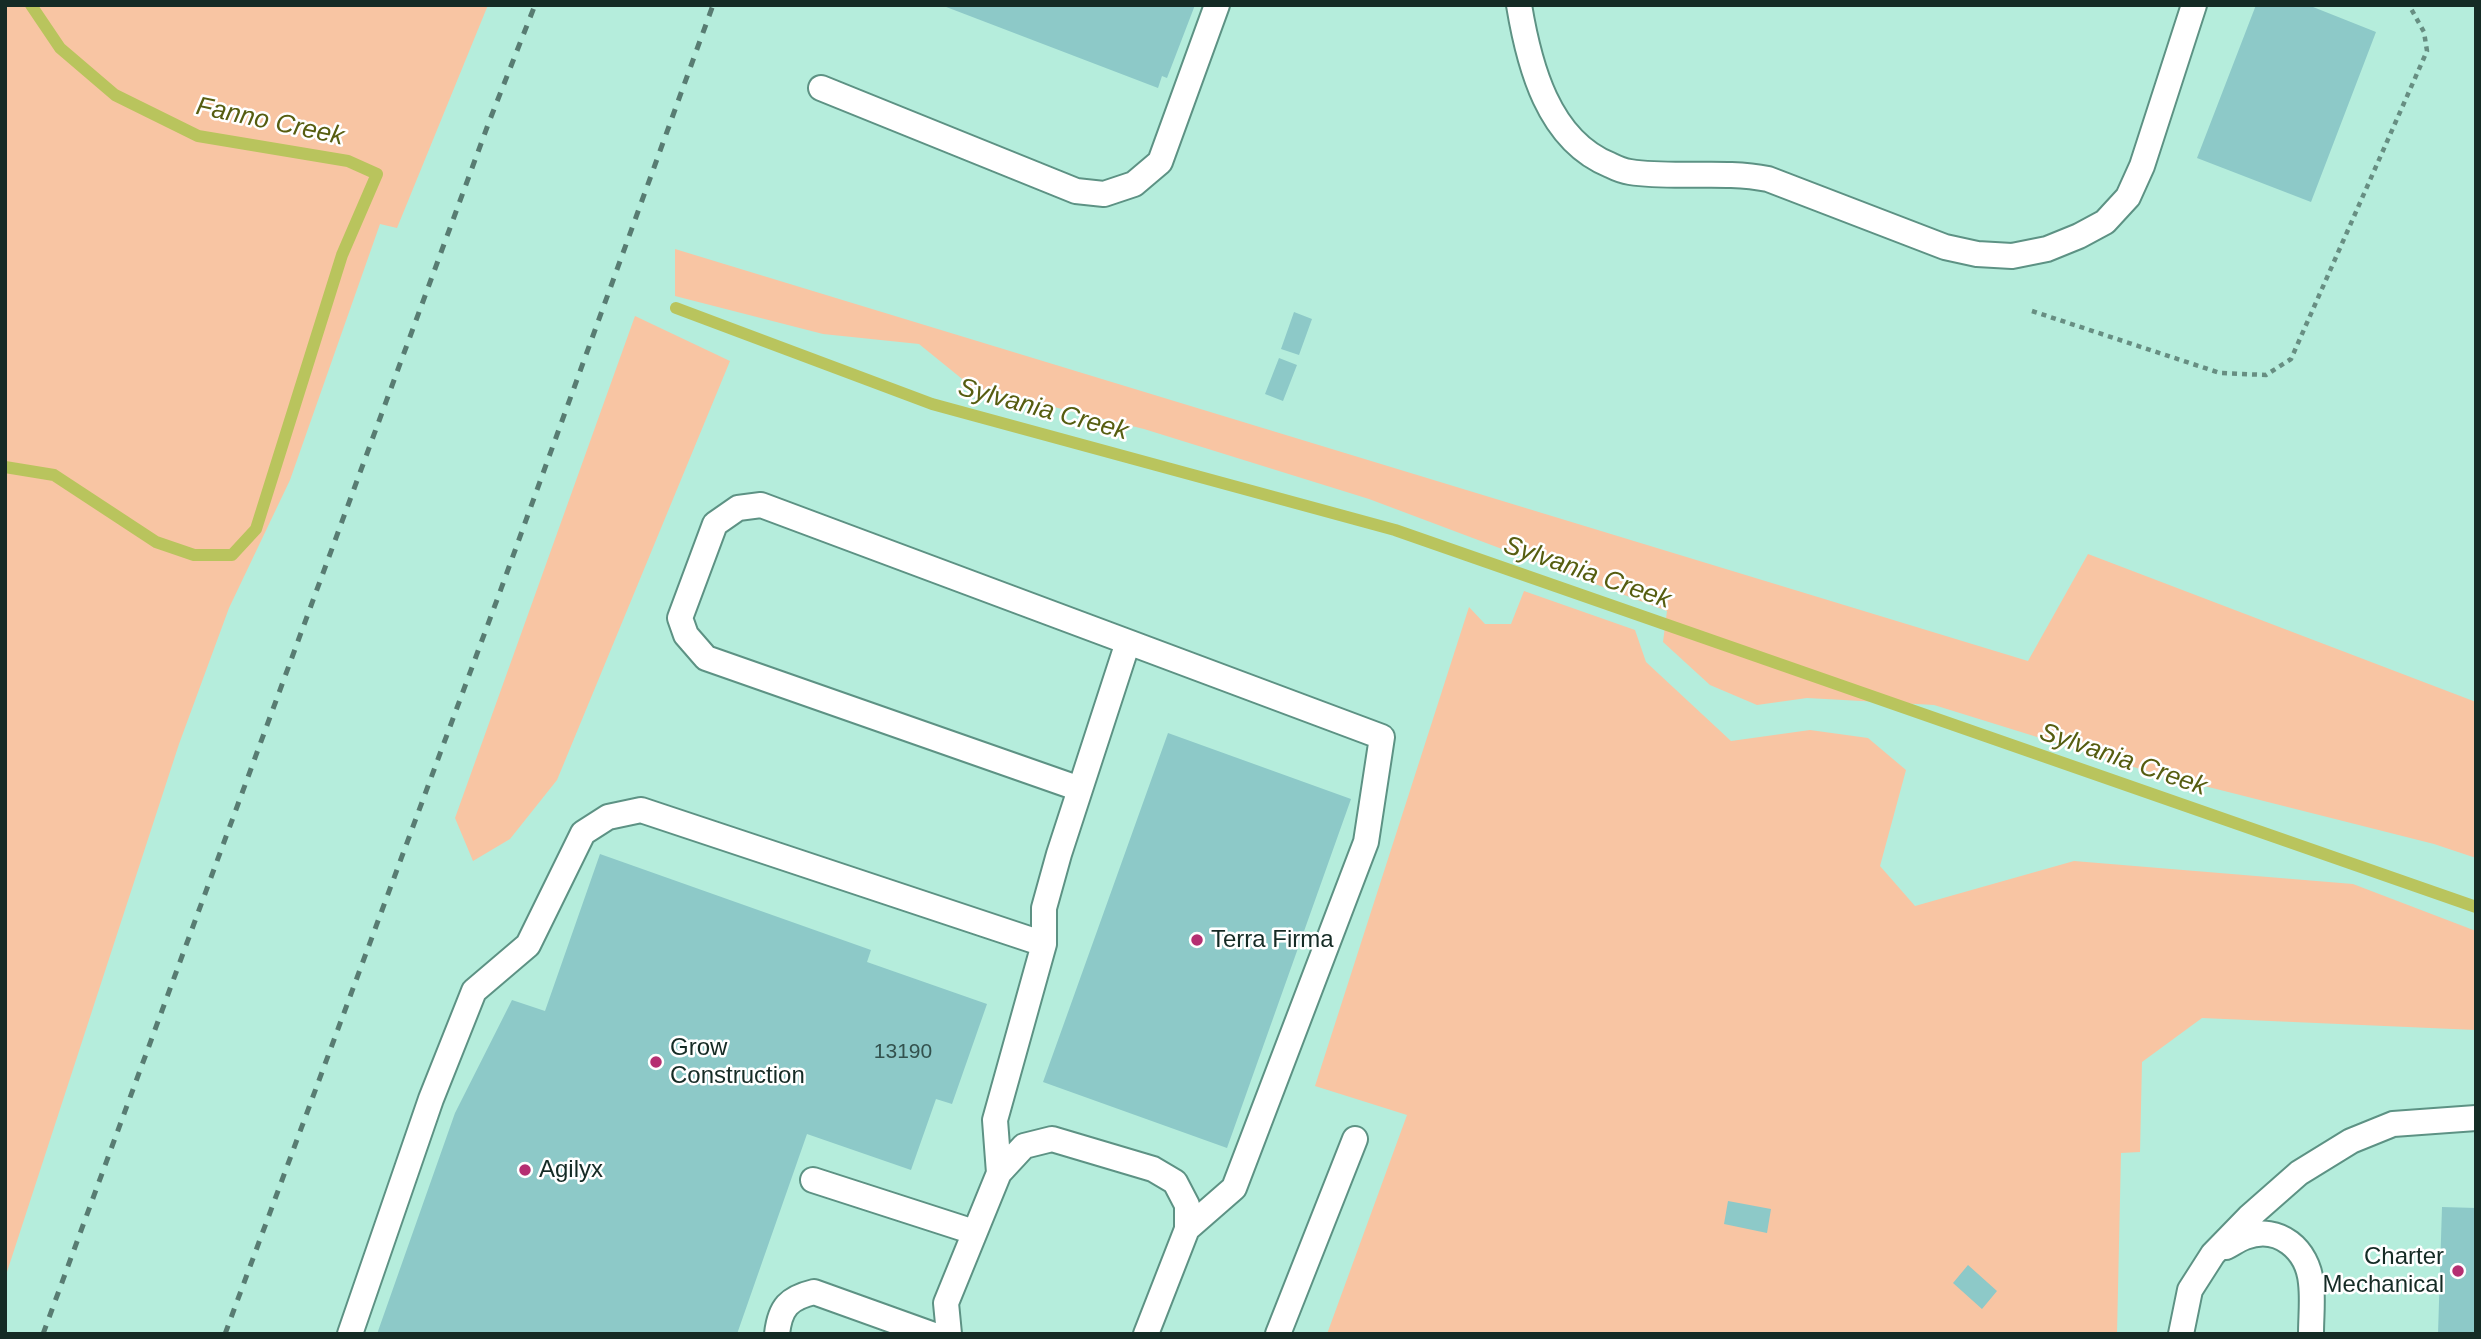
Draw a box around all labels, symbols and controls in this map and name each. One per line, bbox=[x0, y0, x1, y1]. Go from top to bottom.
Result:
water label: Fanno Creek bbox=[193, 91, 347, 153]
water label: Sylvania Creek bbox=[955, 372, 1131, 448]
water label: Sylvania Creek bbox=[1499, 530, 1675, 616]
water label: Sylvania Creek bbox=[2035, 717, 2211, 803]
place label: Terra Firma bbox=[1211, 926, 1334, 954]
marker: Terra Firma bbox=[1189, 932, 1205, 948]
place label: Grow Construction bbox=[670, 1034, 805, 1090]
house number: 13190 bbox=[874, 1039, 932, 1065]
marker: Grow Construction bbox=[648, 1054, 664, 1070]
place label: Agilyx bbox=[539, 1156, 603, 1184]
marker: Agilyx bbox=[517, 1162, 533, 1178]
place label: Charter Mechanical bbox=[2323, 1243, 2444, 1299]
marker: Charter Mechanical bbox=[2450, 1263, 2466, 1279]

